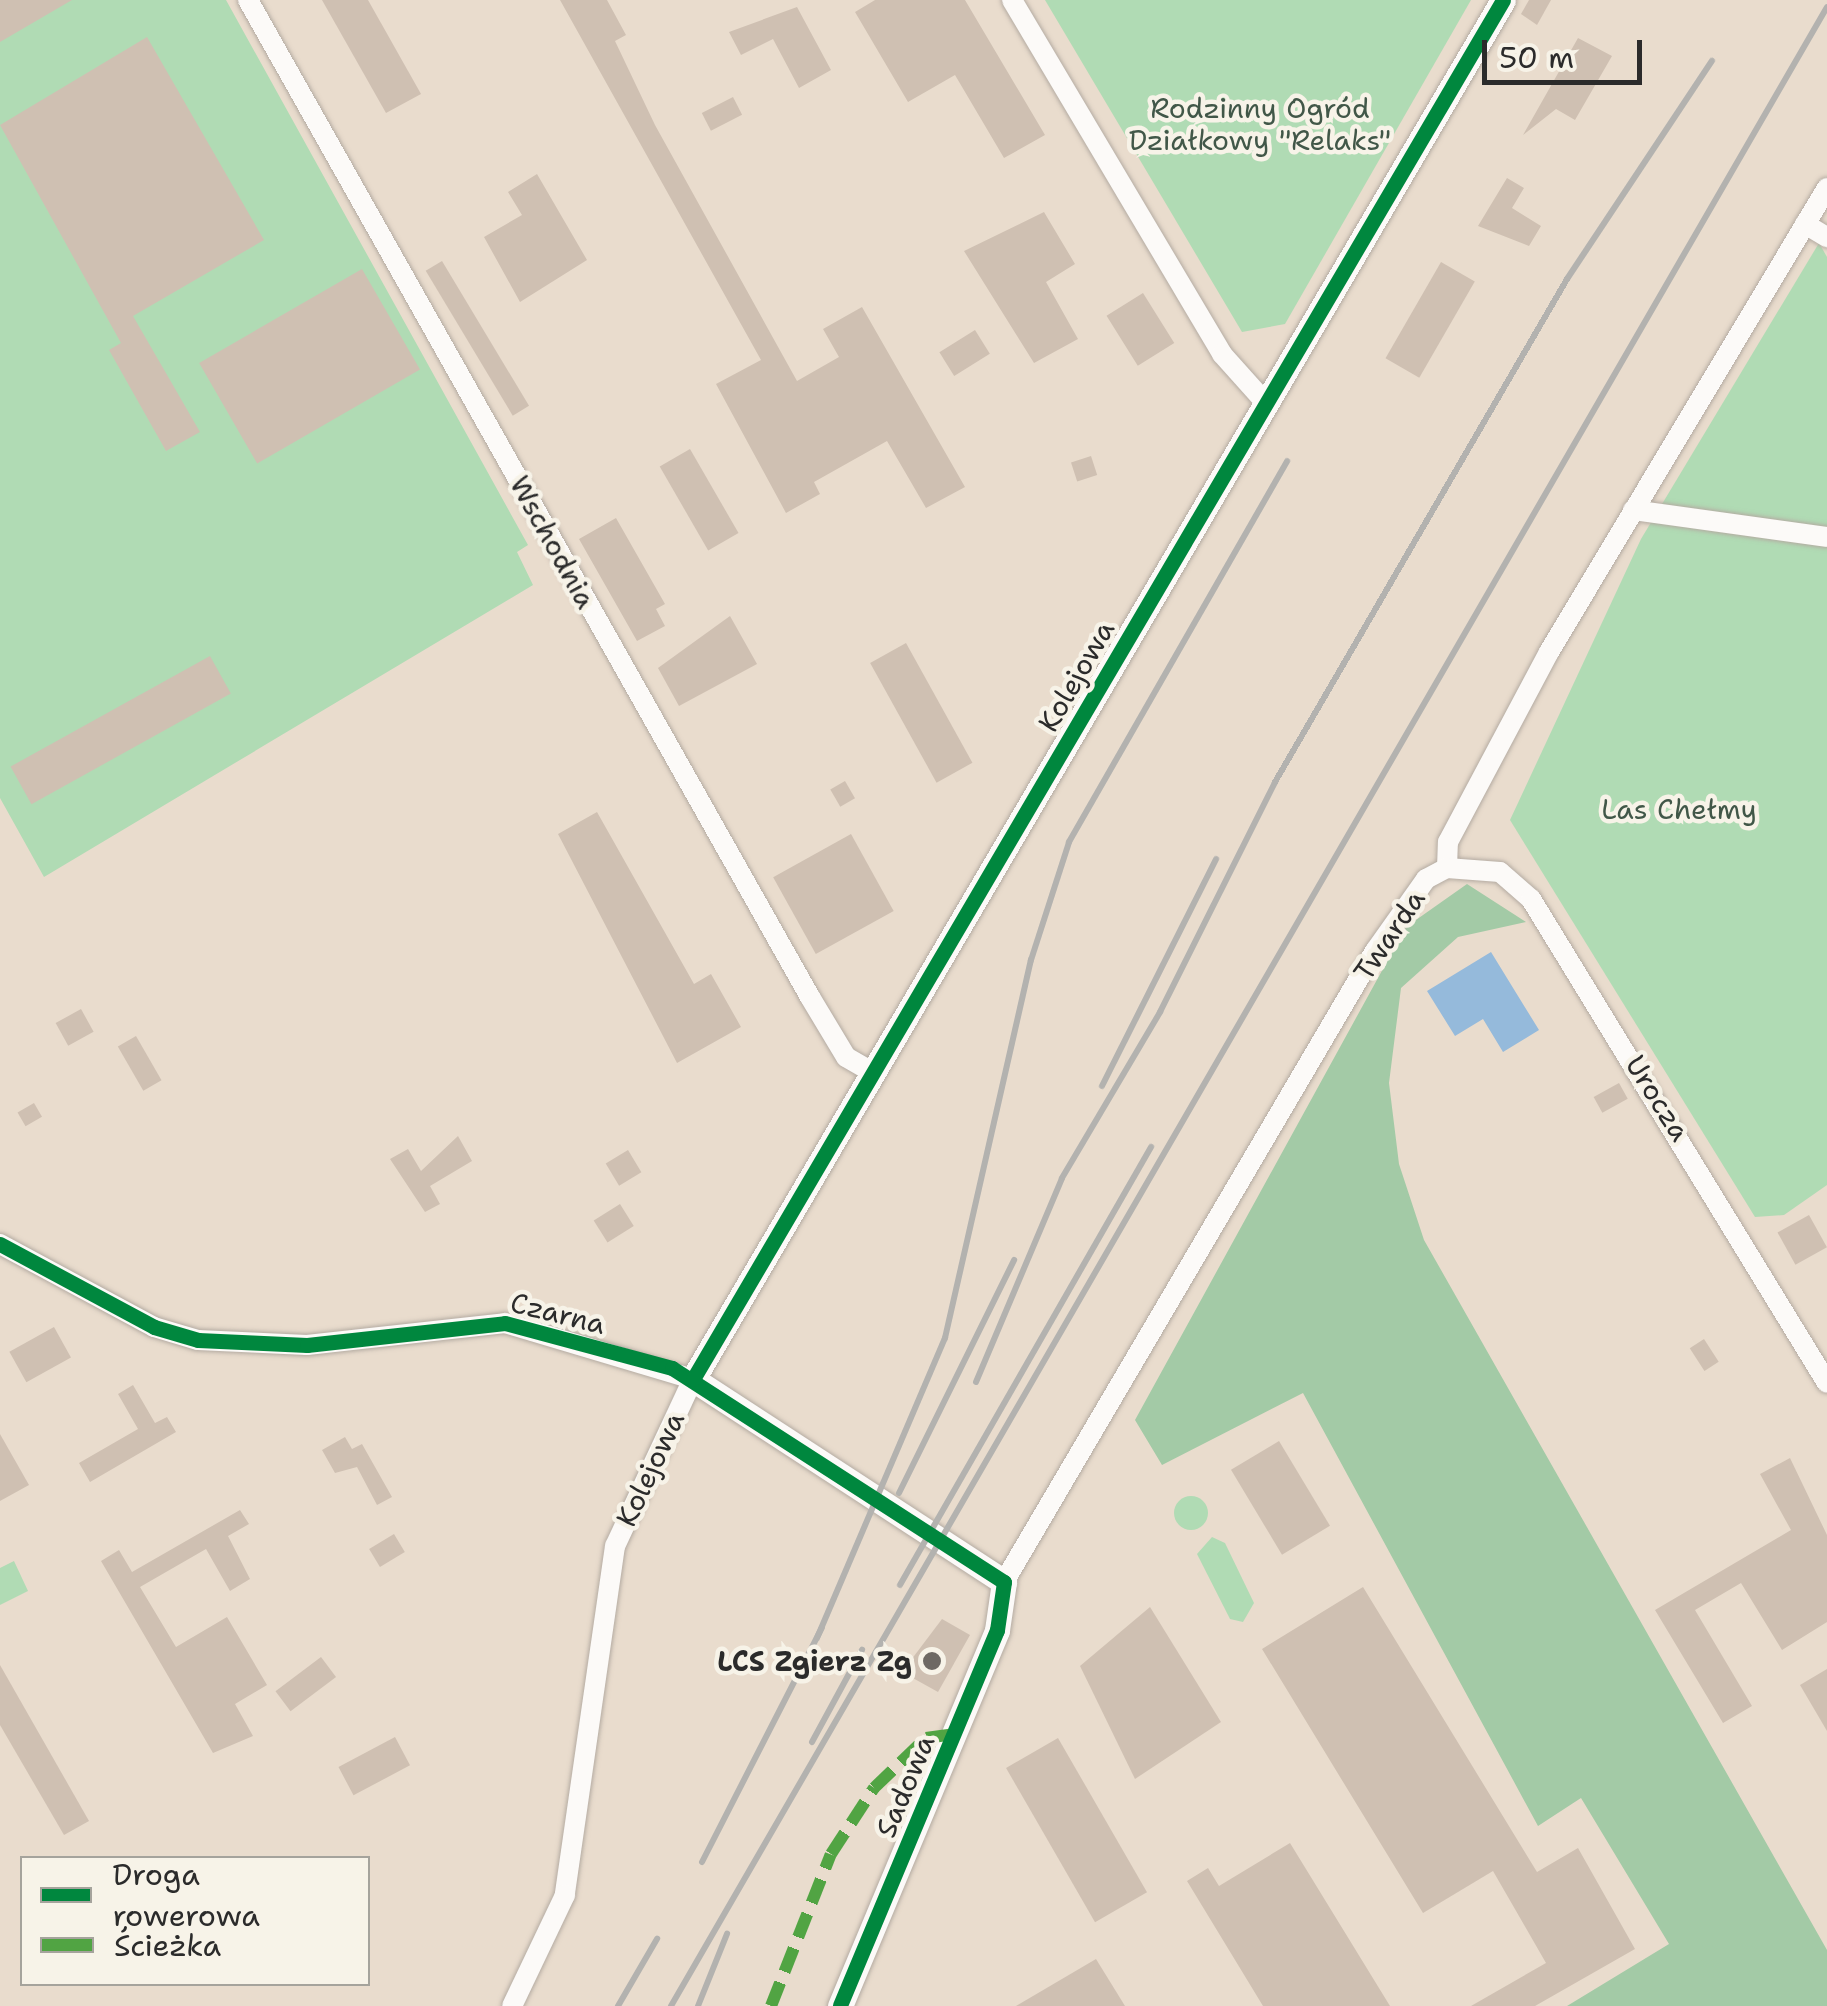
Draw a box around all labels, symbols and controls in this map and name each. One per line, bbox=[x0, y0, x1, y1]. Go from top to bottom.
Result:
scale bar bbox=[1487, 20, 1647, 82]
text: 50 m bbox=[1499, 37, 1574, 78]
park label: Rodzinny Ogród Działkowy "Relaks" bbox=[1129, 91, 1391, 157]
street label: Wschodnia bbox=[503, 470, 603, 614]
street label: Kolejowa bbox=[1031, 614, 1121, 738]
park label: Las Chełmy bbox=[1601, 792, 1757, 826]
street label: Twarda bbox=[1346, 883, 1432, 987]
street label: Urocza bbox=[1619, 1049, 1697, 1147]
street label: Czarna bbox=[507, 1285, 609, 1341]
street label: Kolejowa bbox=[609, 1406, 691, 1532]
place label: LCS Zgierz Zg bbox=[717, 1644, 912, 1678]
marker: LCS Zgierz Zg bbox=[921, 1650, 943, 1672]
street label: Sadowa bbox=[868, 1730, 942, 1842]
text: Droga rowerowa bbox=[112, 1854, 260, 1936]
legend bbox=[20, 1856, 370, 1986]
text: Ścieżka bbox=[114, 1925, 221, 1966]

